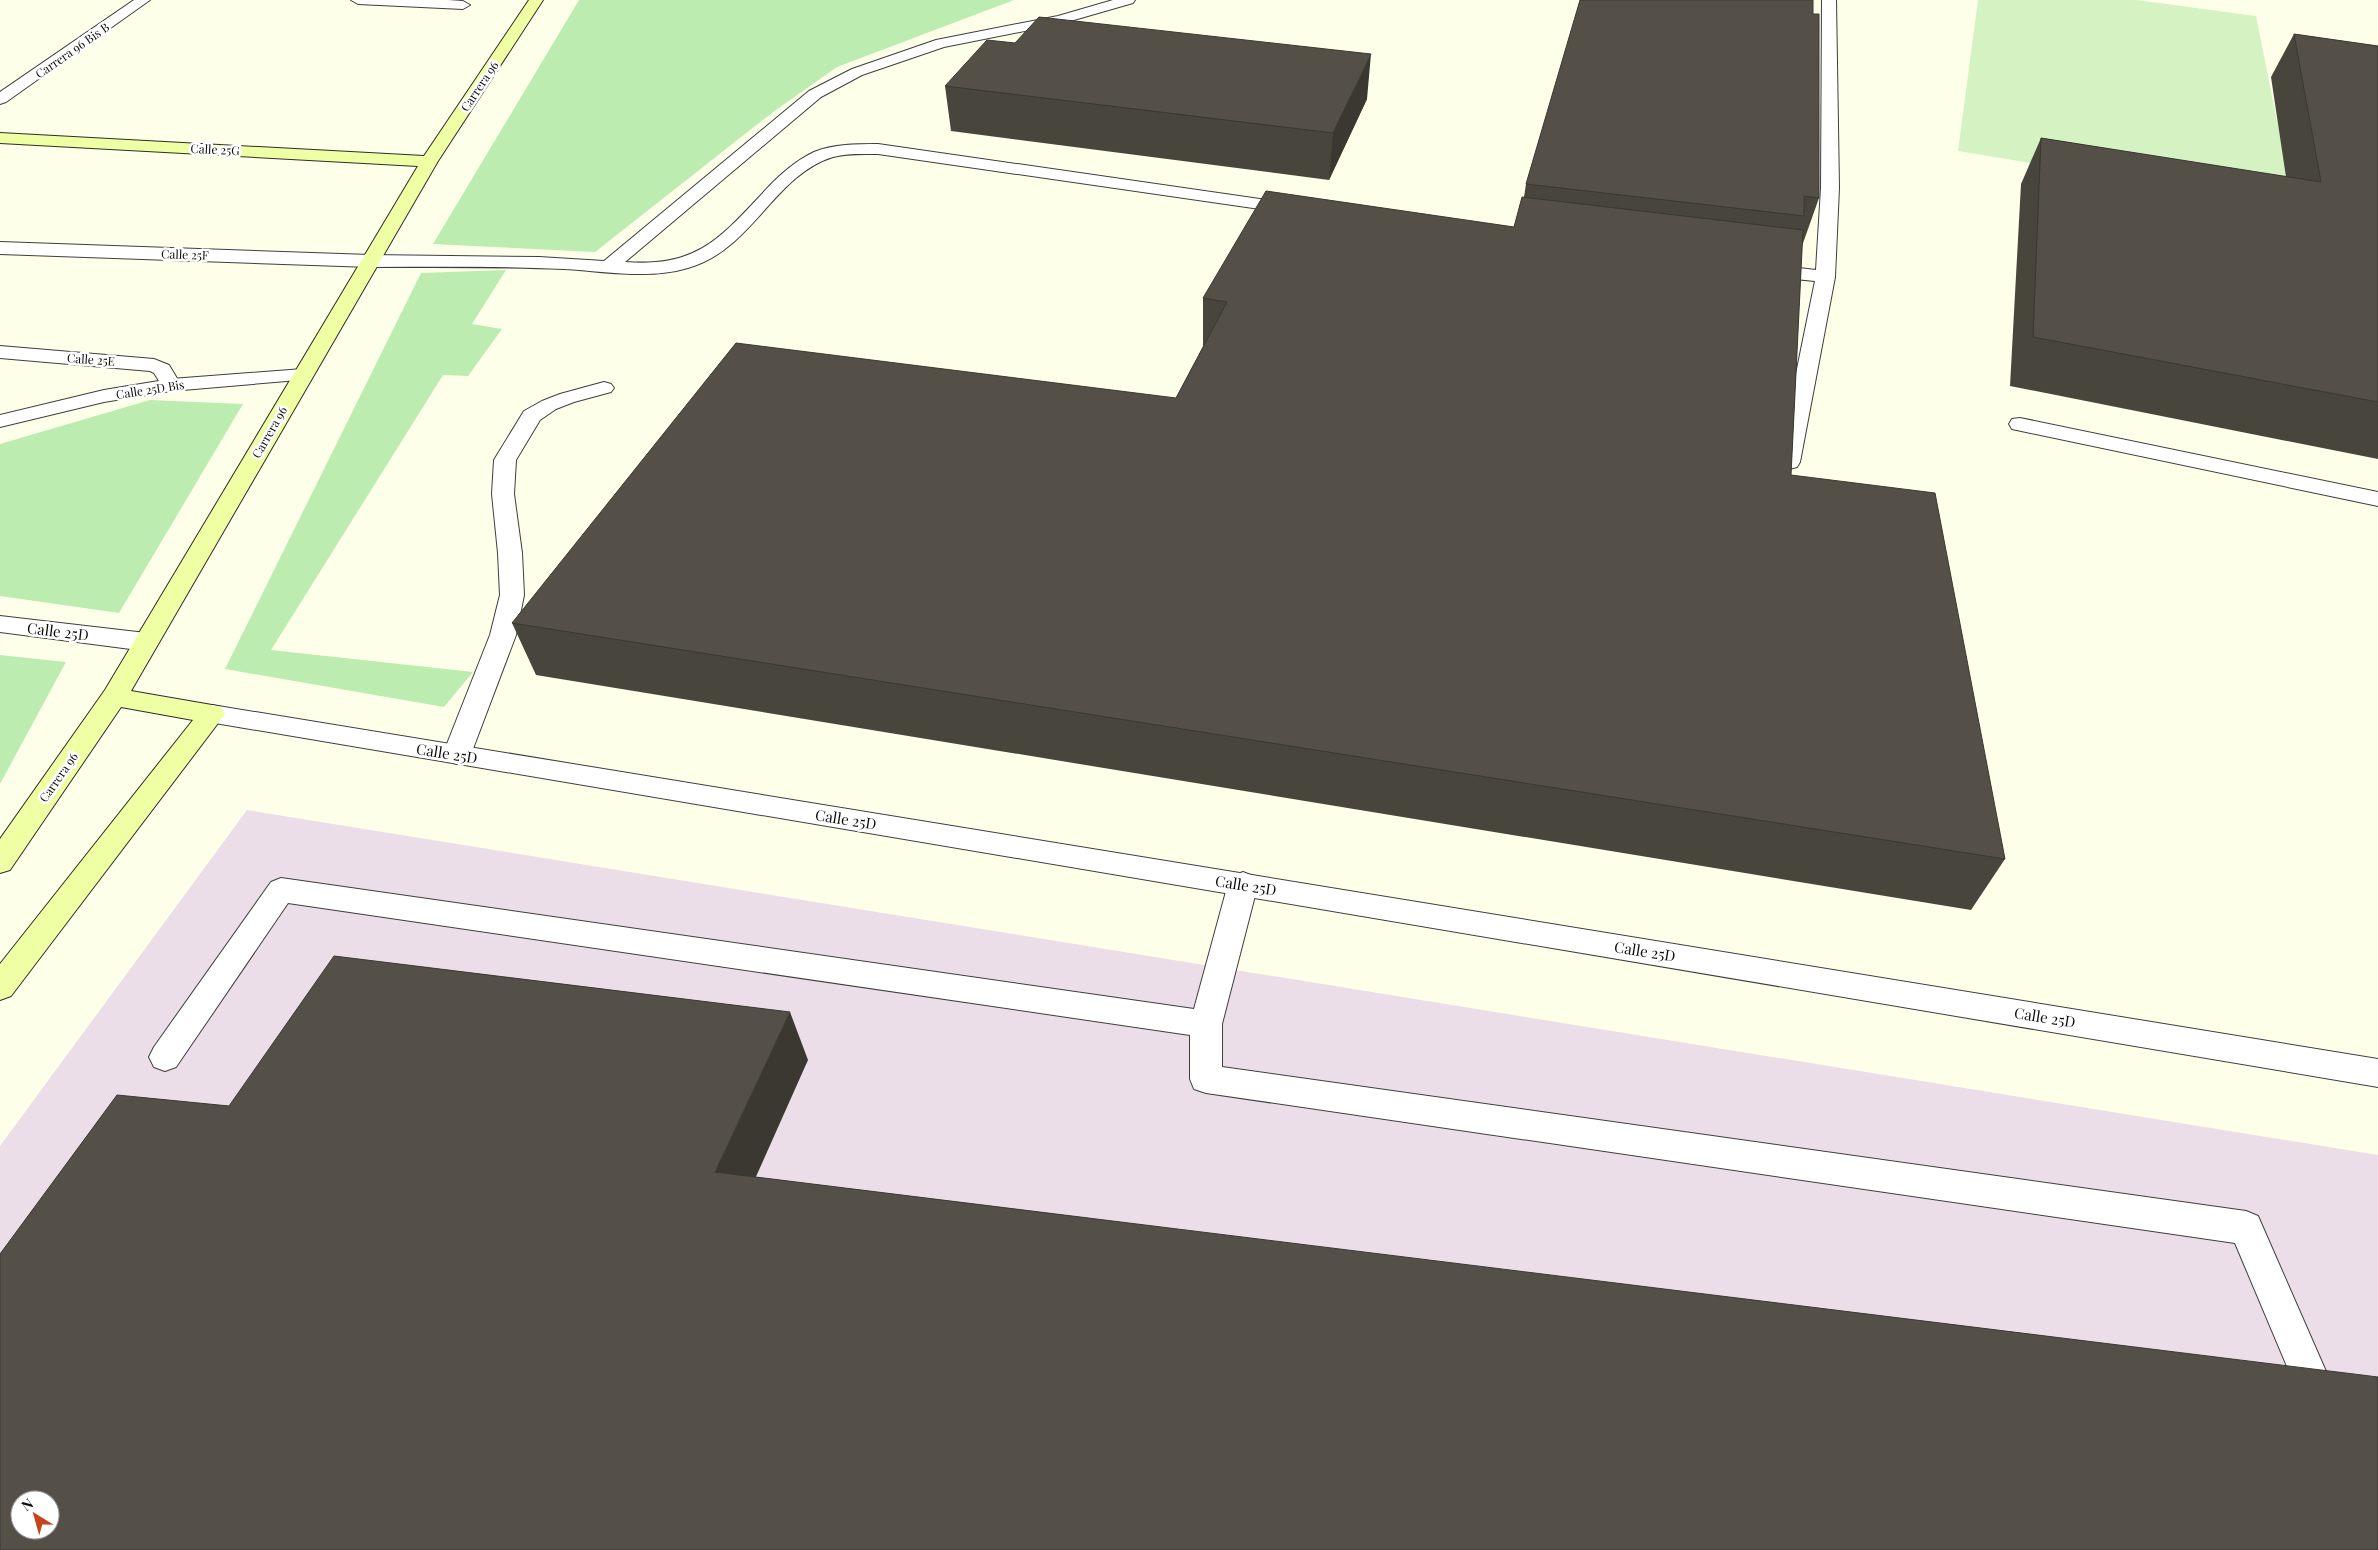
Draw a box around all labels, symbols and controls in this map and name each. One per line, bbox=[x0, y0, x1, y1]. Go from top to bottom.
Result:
street label: Carrera 96 Bis B bbox=[32, 19, 112, 81]
street label: Carrera 96 bbox=[456, 58, 502, 114]
street label: Calle 25G bbox=[190, 140, 241, 158]
street label: Calle 25F bbox=[161, 245, 209, 263]
street label: Calle 25E bbox=[66, 349, 116, 369]
street label: Calle 25D Bis bbox=[115, 376, 185, 402]
street label: Carrera 96 bbox=[248, 403, 290, 461]
street label: Calle 25D bbox=[26, 617, 90, 645]
street label: Calle 25D bbox=[415, 738, 479, 768]
street label: Carrera 96 bbox=[35, 749, 81, 805]
street label: Calle 25D bbox=[814, 804, 878, 834]
street label: Calle 25D bbox=[1214, 870, 1278, 900]
street label: Calle 25D bbox=[1613, 936, 1677, 966]
street label: Calle 25D bbox=[2013, 1002, 2077, 1032]
north arrow bbox=[10, 1490, 60, 1540]
text: N bbox=[17, 1494, 37, 1515]

